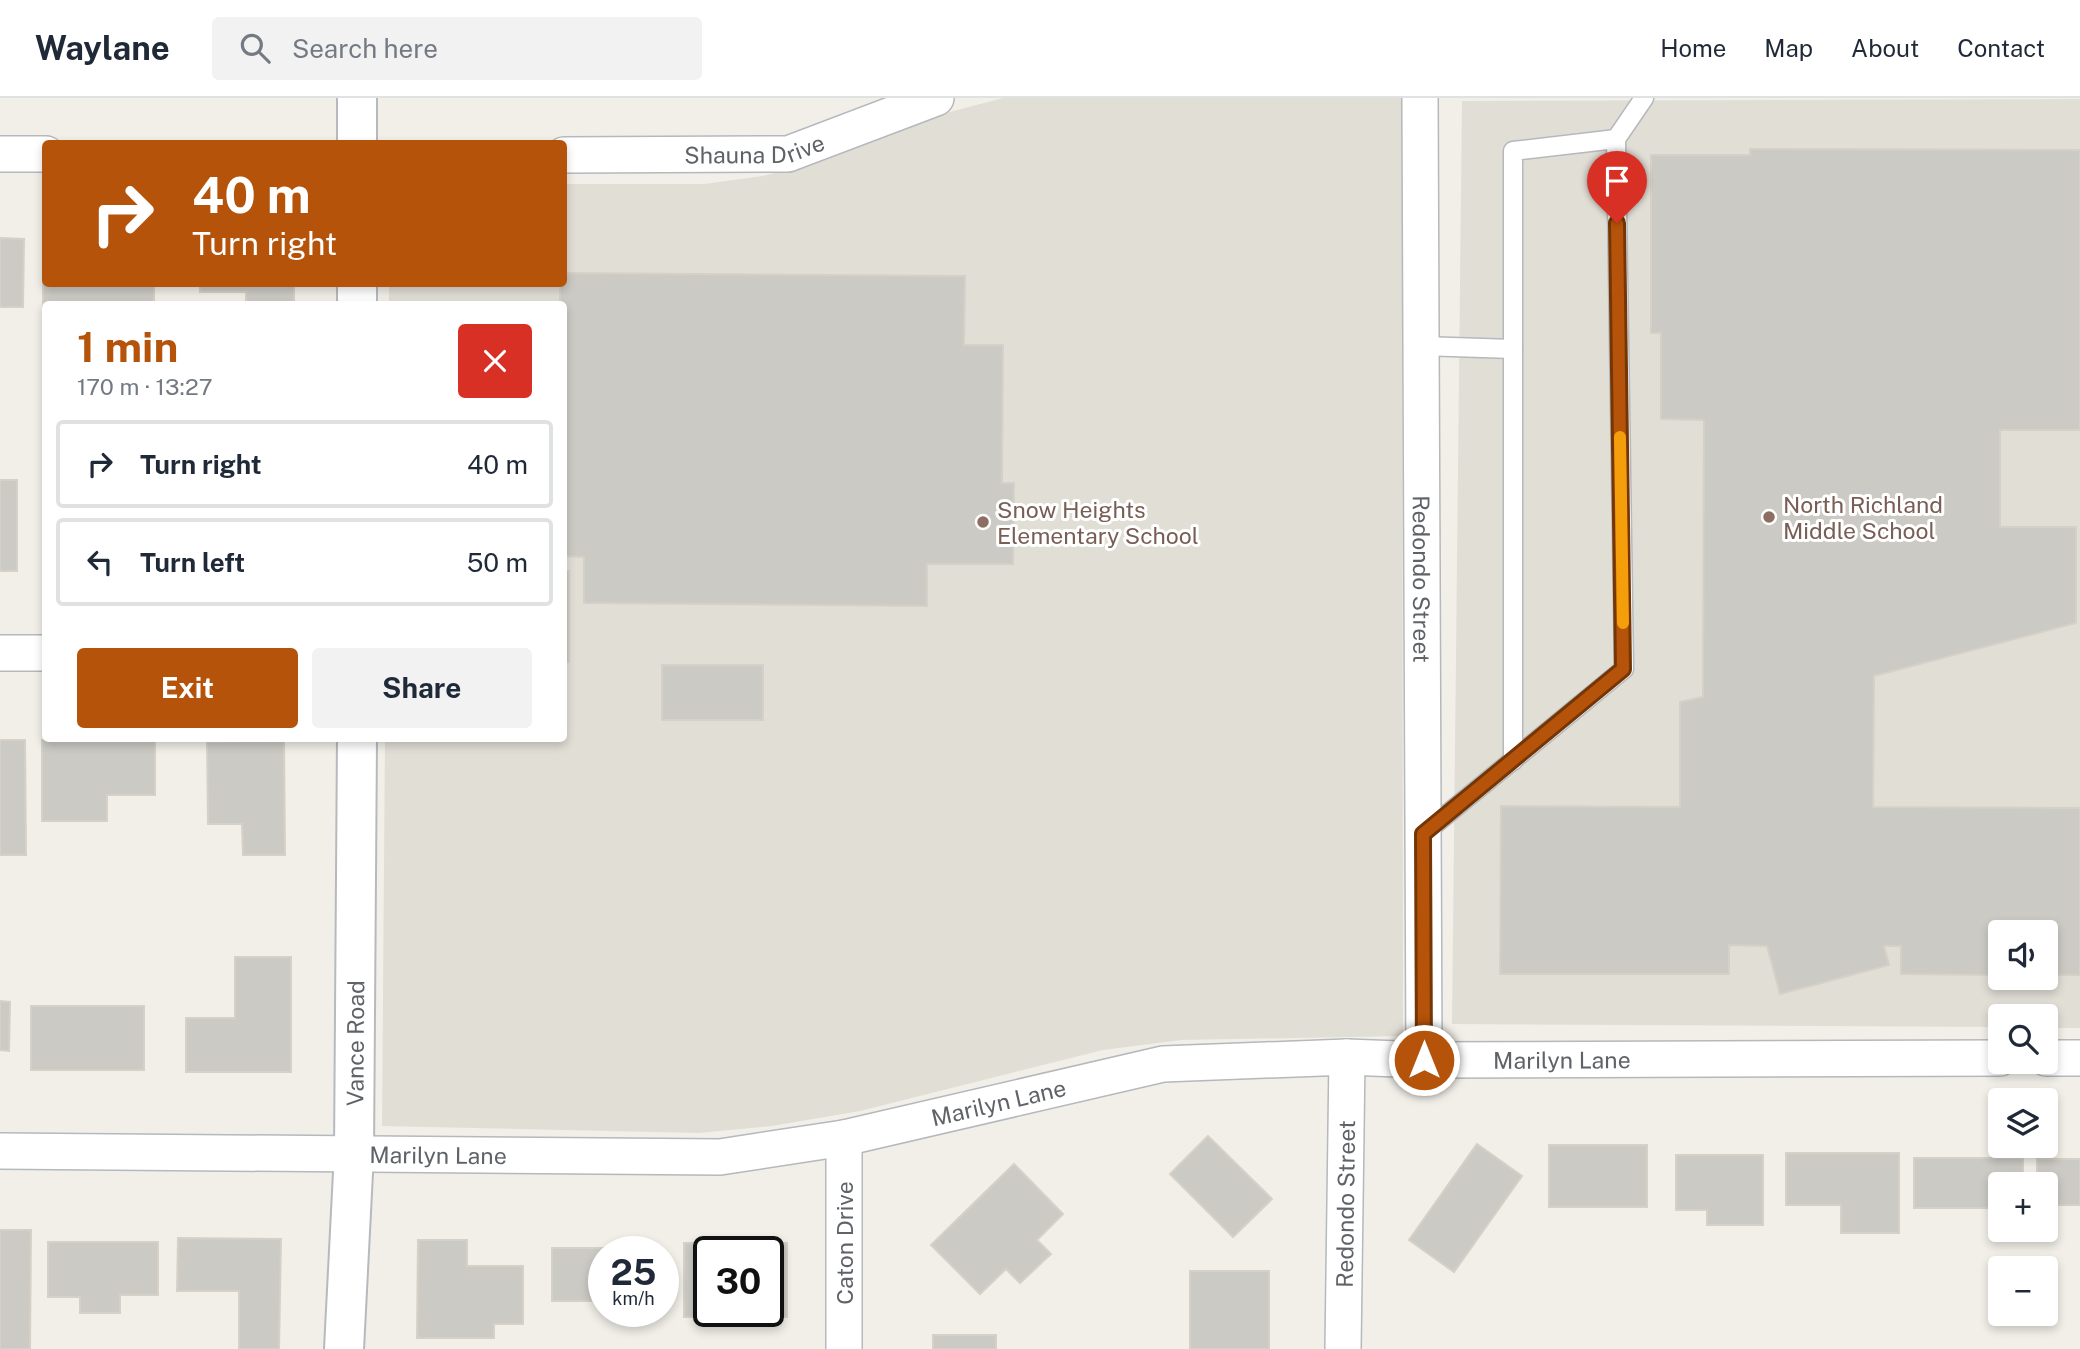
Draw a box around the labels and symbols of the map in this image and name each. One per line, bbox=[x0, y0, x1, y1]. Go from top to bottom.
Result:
street label: Shauna Drive bbox=[684, 128, 828, 168]
pin bbox=[1587, 151, 1647, 223]
place label: North Richland Middle School bbox=[1783, 491, 1943, 544]
street label: Redondo Street bbox=[1408, 495, 1436, 663]
place label: Snow Heights Elementary School bbox=[997, 496, 1199, 549]
marker: North Richland Middle School bbox=[1761, 509, 1777, 525]
marker: Snow Heights Elementary School bbox=[975, 514, 991, 530]
street label: Vance Road bbox=[341, 980, 369, 1106]
position arrow bbox=[1387, 1023, 1461, 1097]
street label: Marilyn Lane bbox=[1493, 1046, 1631, 1073]
street label: Marilyn Lane bbox=[928, 1073, 1068, 1131]
street label: Redondo Street bbox=[1330, 1120, 1360, 1288]
street label: Marilyn Lane bbox=[369, 1141, 507, 1169]
street label: Caton Drive bbox=[831, 1181, 858, 1305]
speed limit sign: 30 bbox=[693, 1236, 784, 1327]

